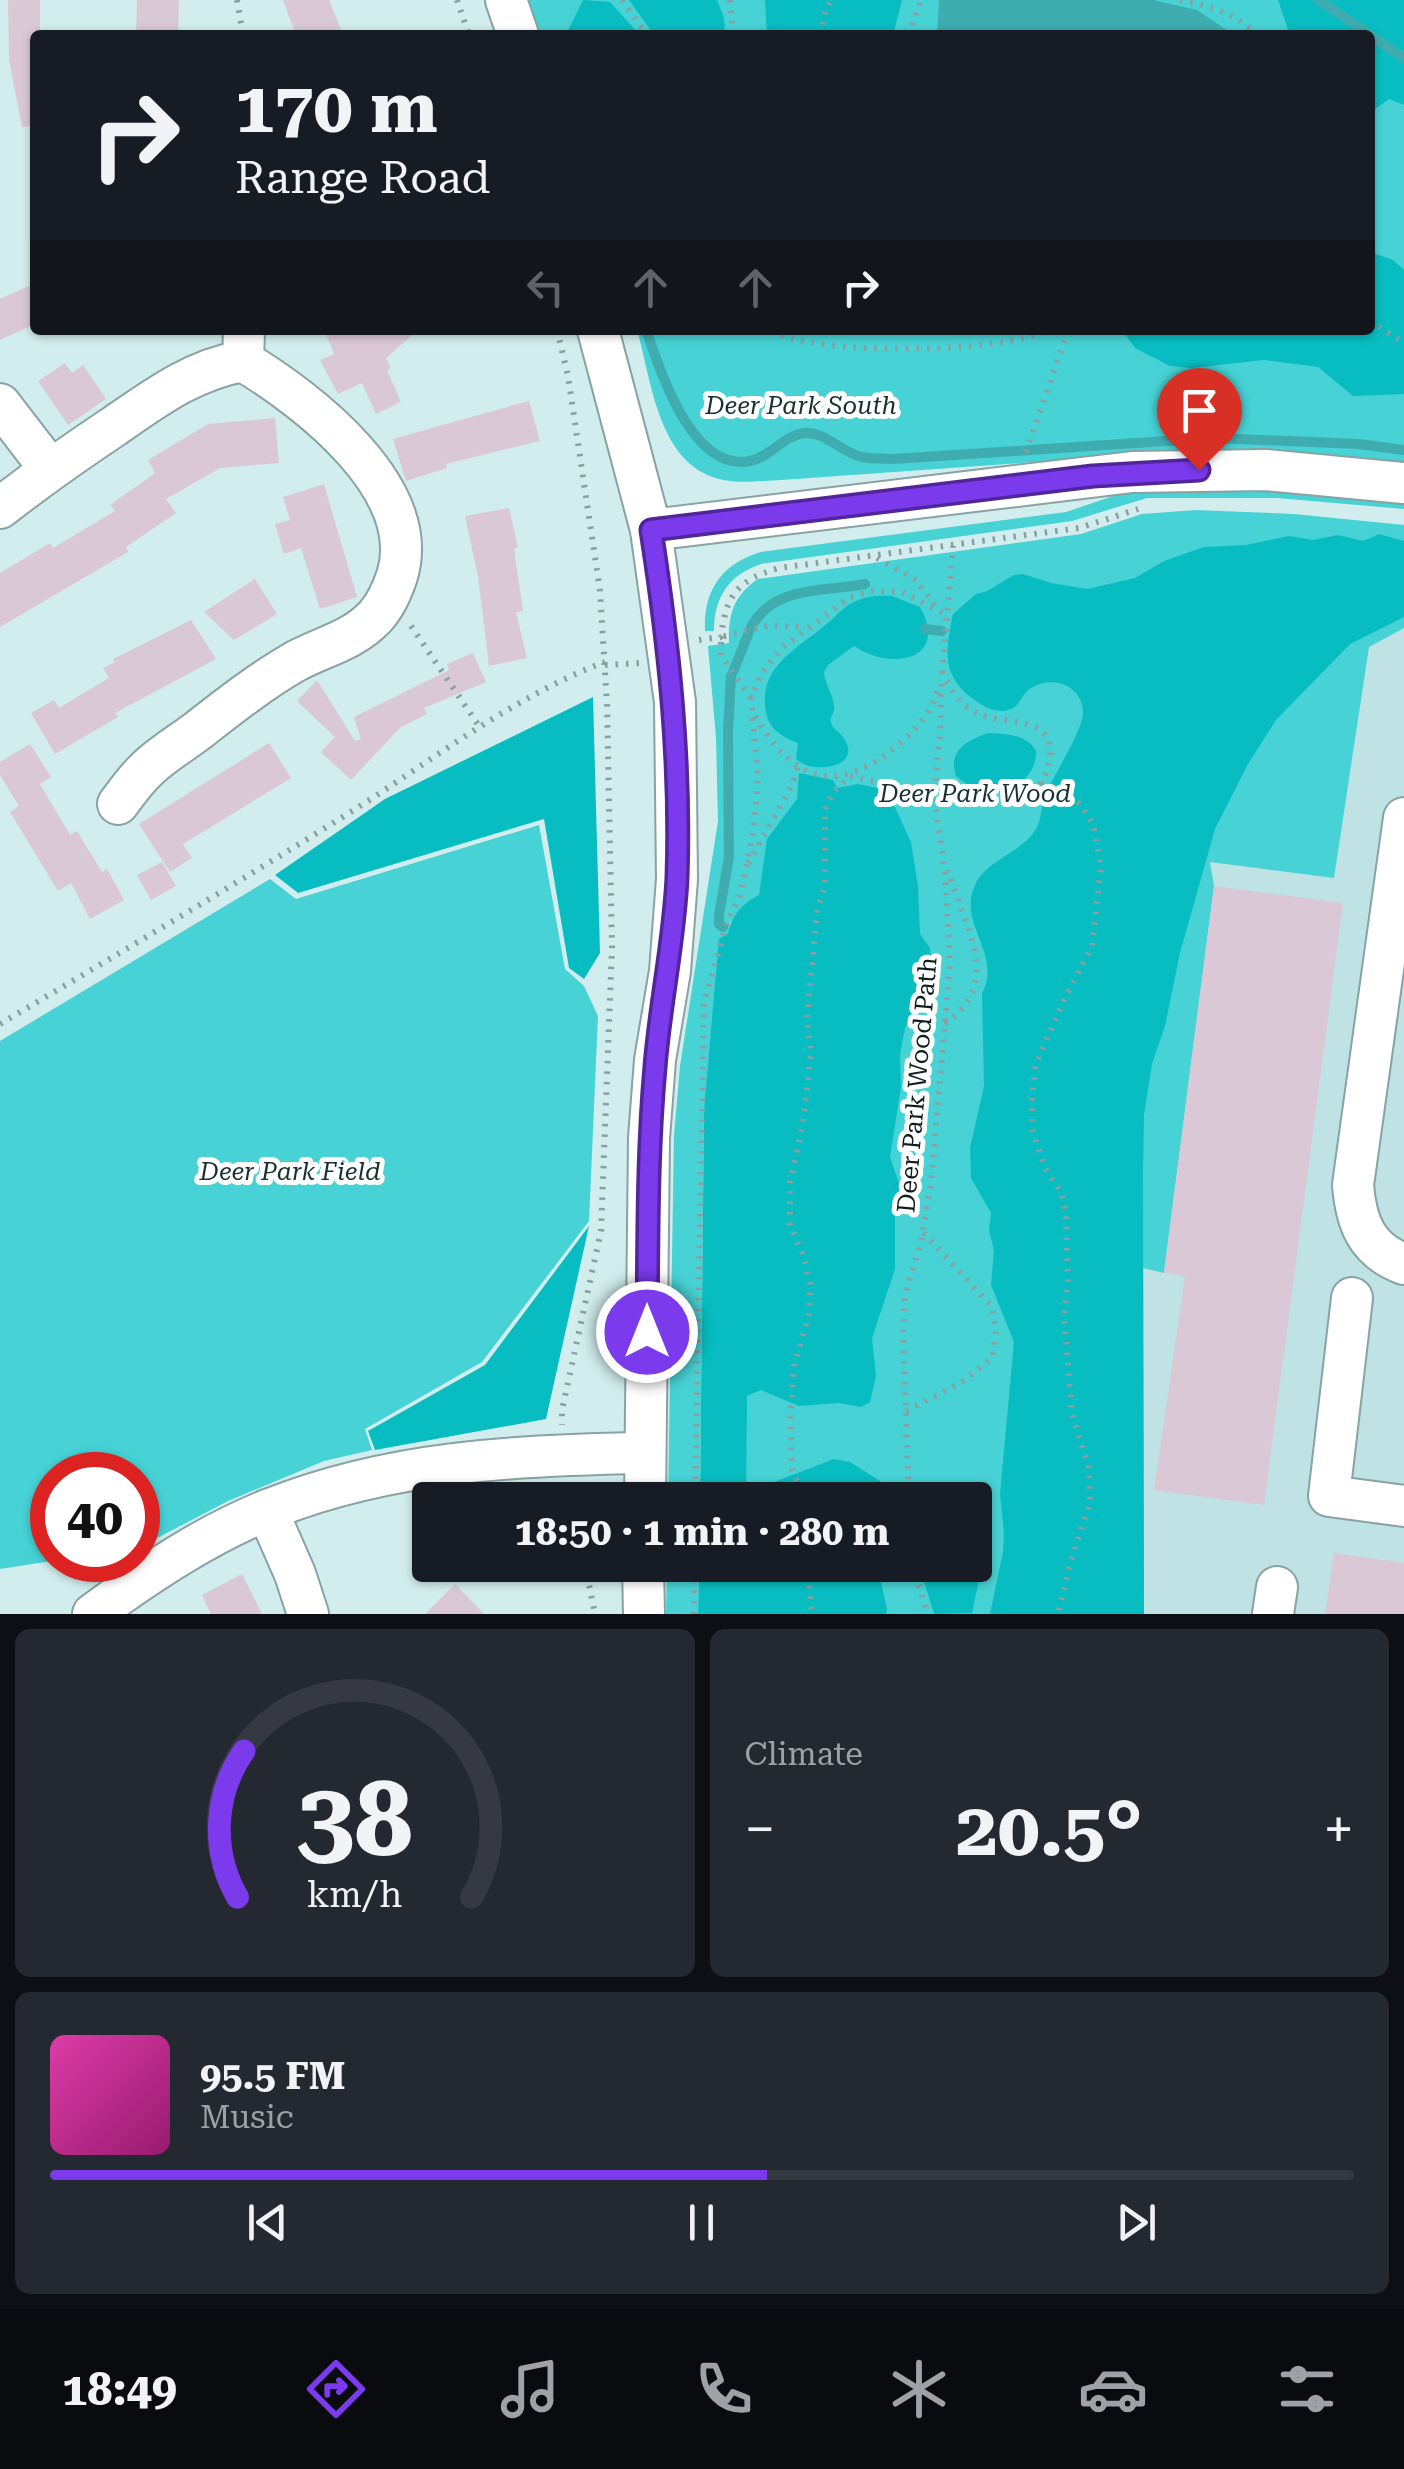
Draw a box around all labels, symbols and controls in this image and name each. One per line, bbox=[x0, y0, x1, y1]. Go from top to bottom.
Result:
text: 170 m bbox=[235, 67, 438, 149]
icon: right bbox=[70, 70, 200, 200]
text: Range Road bbox=[235, 151, 490, 204]
icon: left bbox=[518, 260, 573, 315]
icon: ahead bbox=[623, 260, 678, 315]
icon: ahead bbox=[728, 260, 783, 315]
icon: right bbox=[833, 260, 888, 315]
pin bbox=[1157, 368, 1242, 471]
icon: arrive bbox=[1172, 383, 1227, 438]
park label: Deer Park South bbox=[704, 391, 897, 420]
park label: Deer Park Wood bbox=[878, 779, 1071, 808]
street label: Deer Park Wood Path bbox=[891, 956, 943, 1214]
park label: Deer Park Field bbox=[198, 1157, 381, 1186]
position arrow bbox=[595, 1280, 699, 1384]
speed limit sign: 40 bbox=[30, 1452, 160, 1582]
text: 18:50 · 1 min · 280 m bbox=[515, 1510, 889, 1554]
text: Climate bbox=[745, 1735, 863, 1773]
text: 38 bbox=[297, 1759, 413, 1880]
text: 20.5° bbox=[956, 1785, 1143, 1873]
text: − bbox=[745, 1797, 775, 1861]
text: + bbox=[1323, 1797, 1354, 1861]
text: km/h bbox=[307, 1874, 403, 1916]
text: 95.5 FM bbox=[200, 2054, 346, 2098]
text: Music bbox=[200, 2098, 294, 2136]
icon: previous bbox=[240, 2195, 295, 2250]
icon: pause bbox=[674, 2195, 729, 2250]
icon: next bbox=[1109, 2195, 1164, 2250]
icon: directions bbox=[301, 2354, 371, 2424]
icon: music bbox=[495, 2354, 565, 2424]
icon: phone bbox=[689, 2354, 759, 2424]
icon: climate bbox=[884, 2354, 954, 2424]
icon: car bbox=[1078, 2354, 1148, 2424]
icon: filters bbox=[1272, 2354, 1342, 2424]
text: 18:49 bbox=[62, 2363, 177, 2416]

